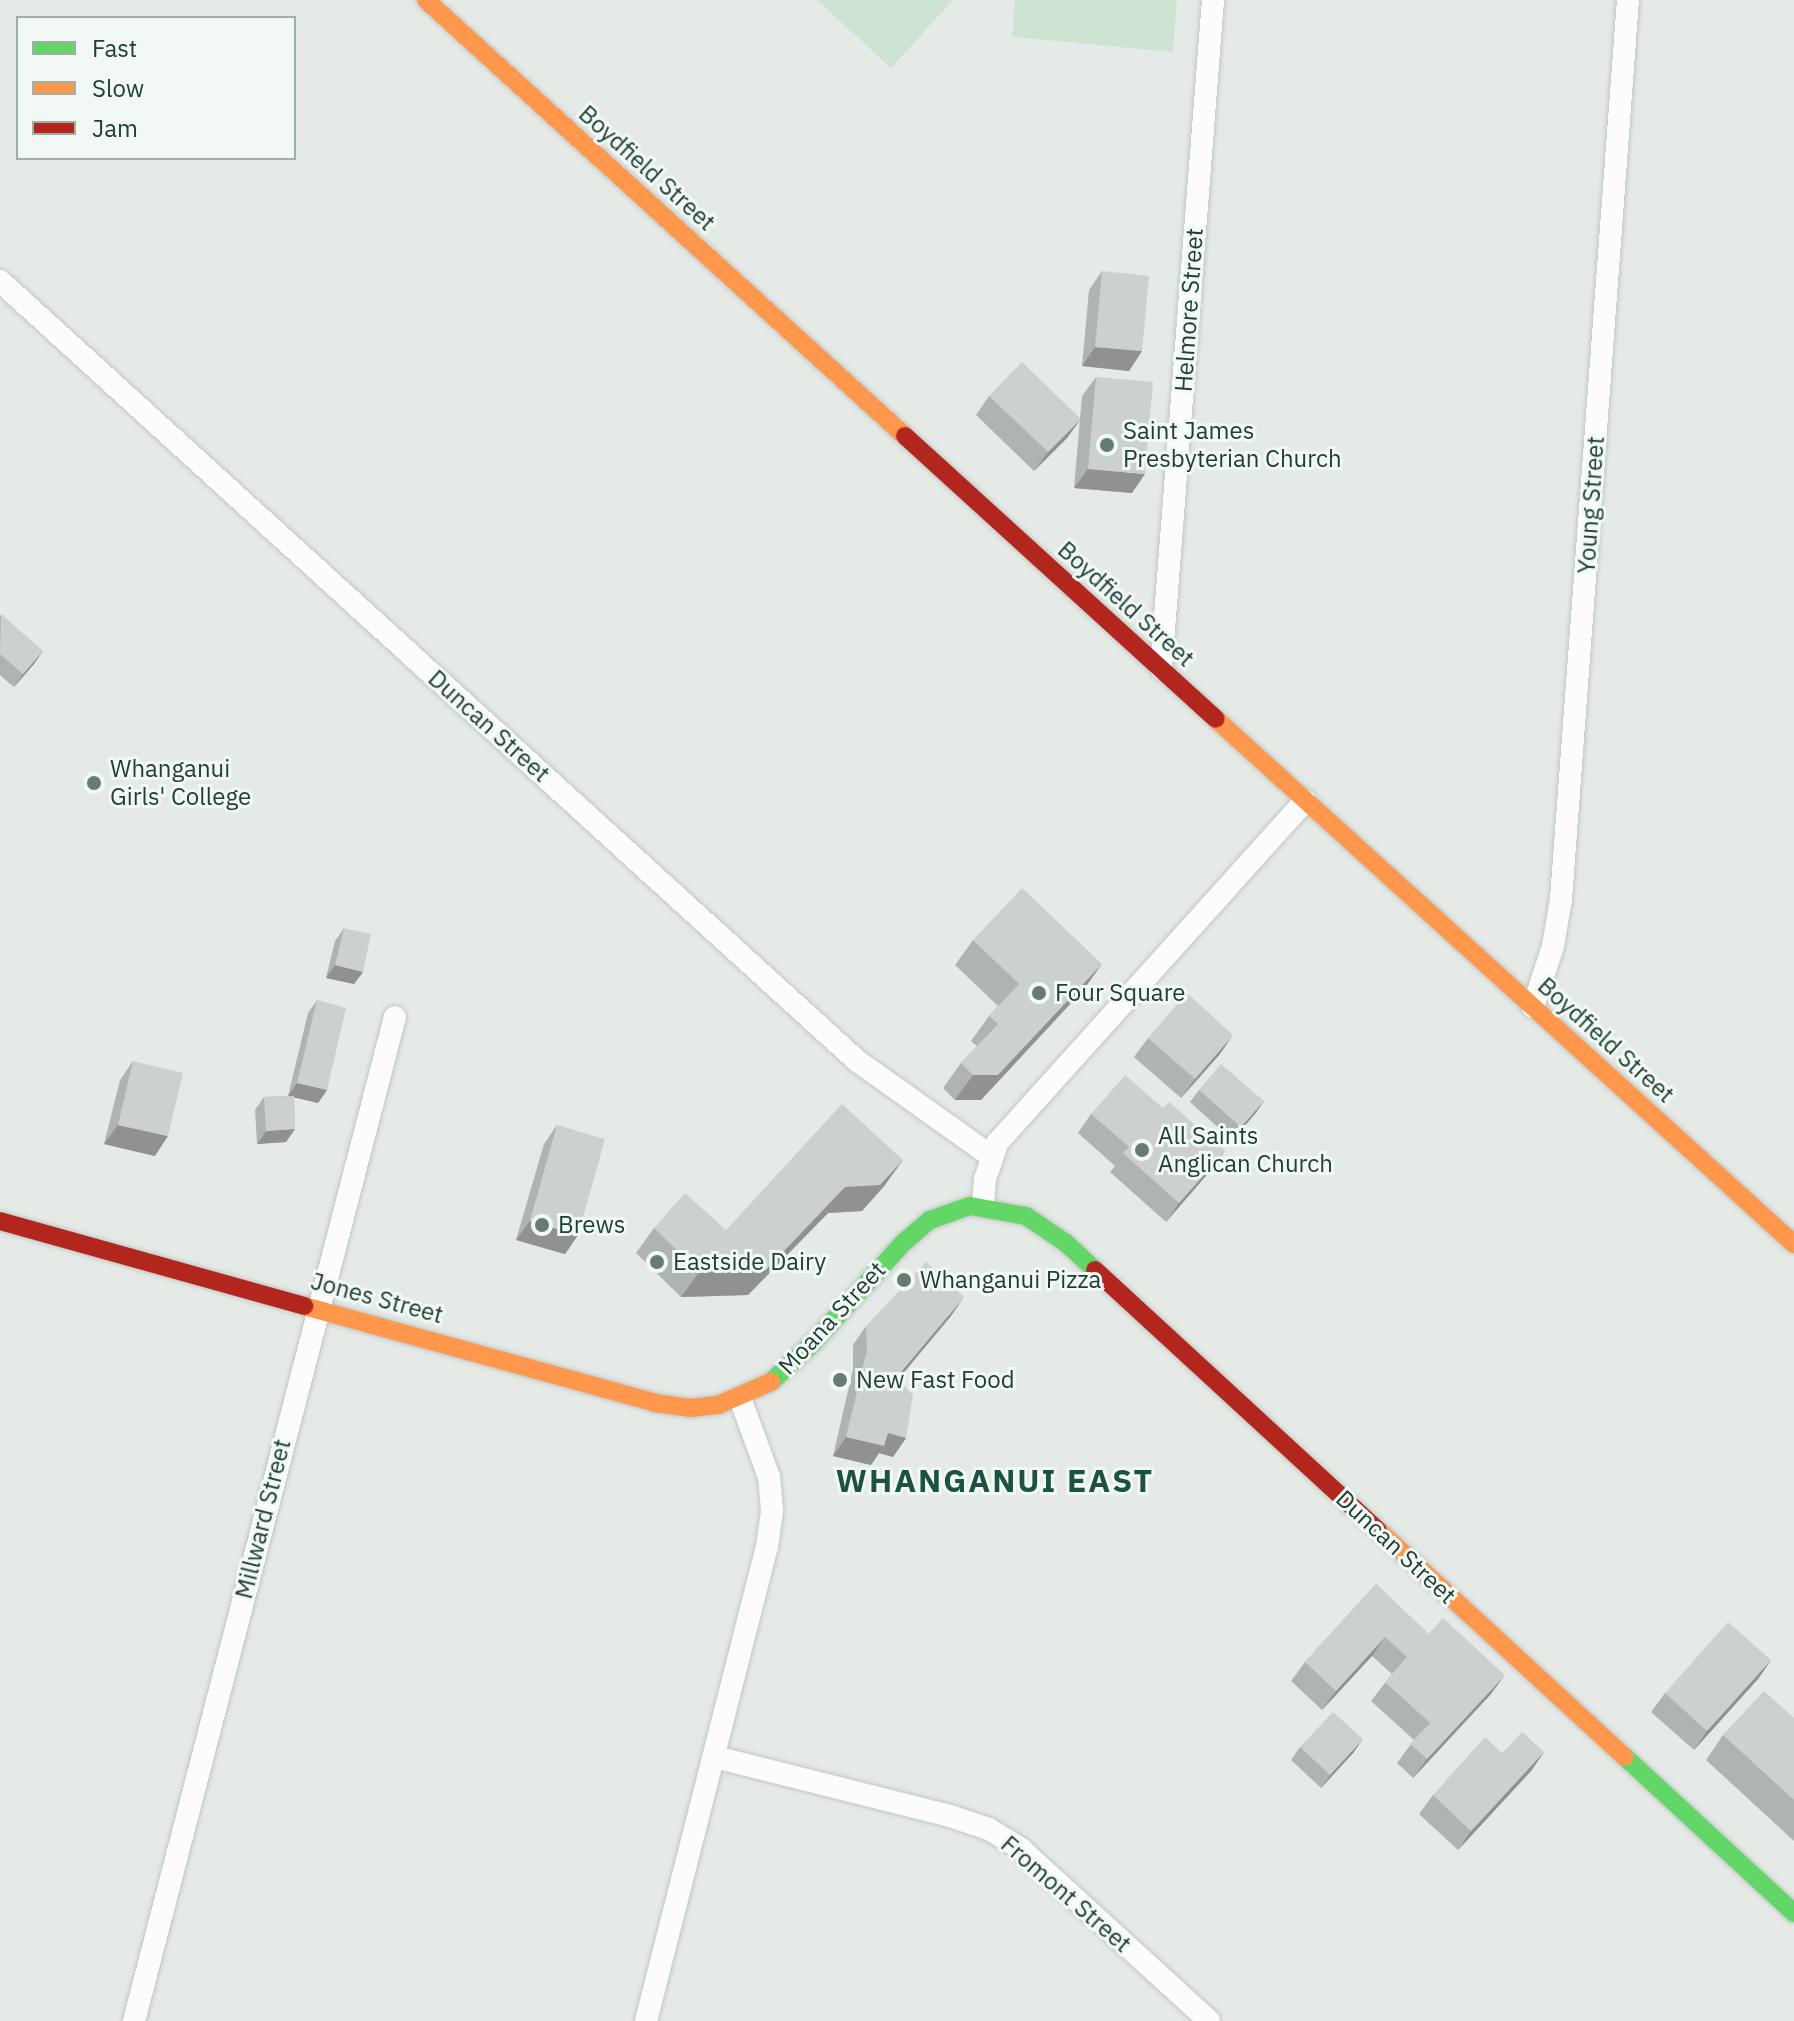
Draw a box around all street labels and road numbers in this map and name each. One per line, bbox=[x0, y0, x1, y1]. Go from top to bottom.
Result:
street label: Boydfield Street bbox=[573, 99, 721, 237]
street label: Helmore Street bbox=[1169, 227, 1209, 393]
street label: Young Street bbox=[1572, 435, 1610, 575]
street label: Boydfield Street bbox=[1052, 535, 1200, 673]
street label: Duncan Street bbox=[422, 664, 556, 788]
street label: Boydfield Street bbox=[1532, 971, 1680, 1109]
street label: Moana Street bbox=[772, 1256, 892, 1380]
street label: Jones Street bbox=[308, 1267, 446, 1329]
street label: Millward Street bbox=[229, 1436, 297, 1602]
street label: Duncan Street bbox=[1330, 1484, 1462, 1610]
street label: Fromont Street bbox=[995, 1830, 1137, 1958]

